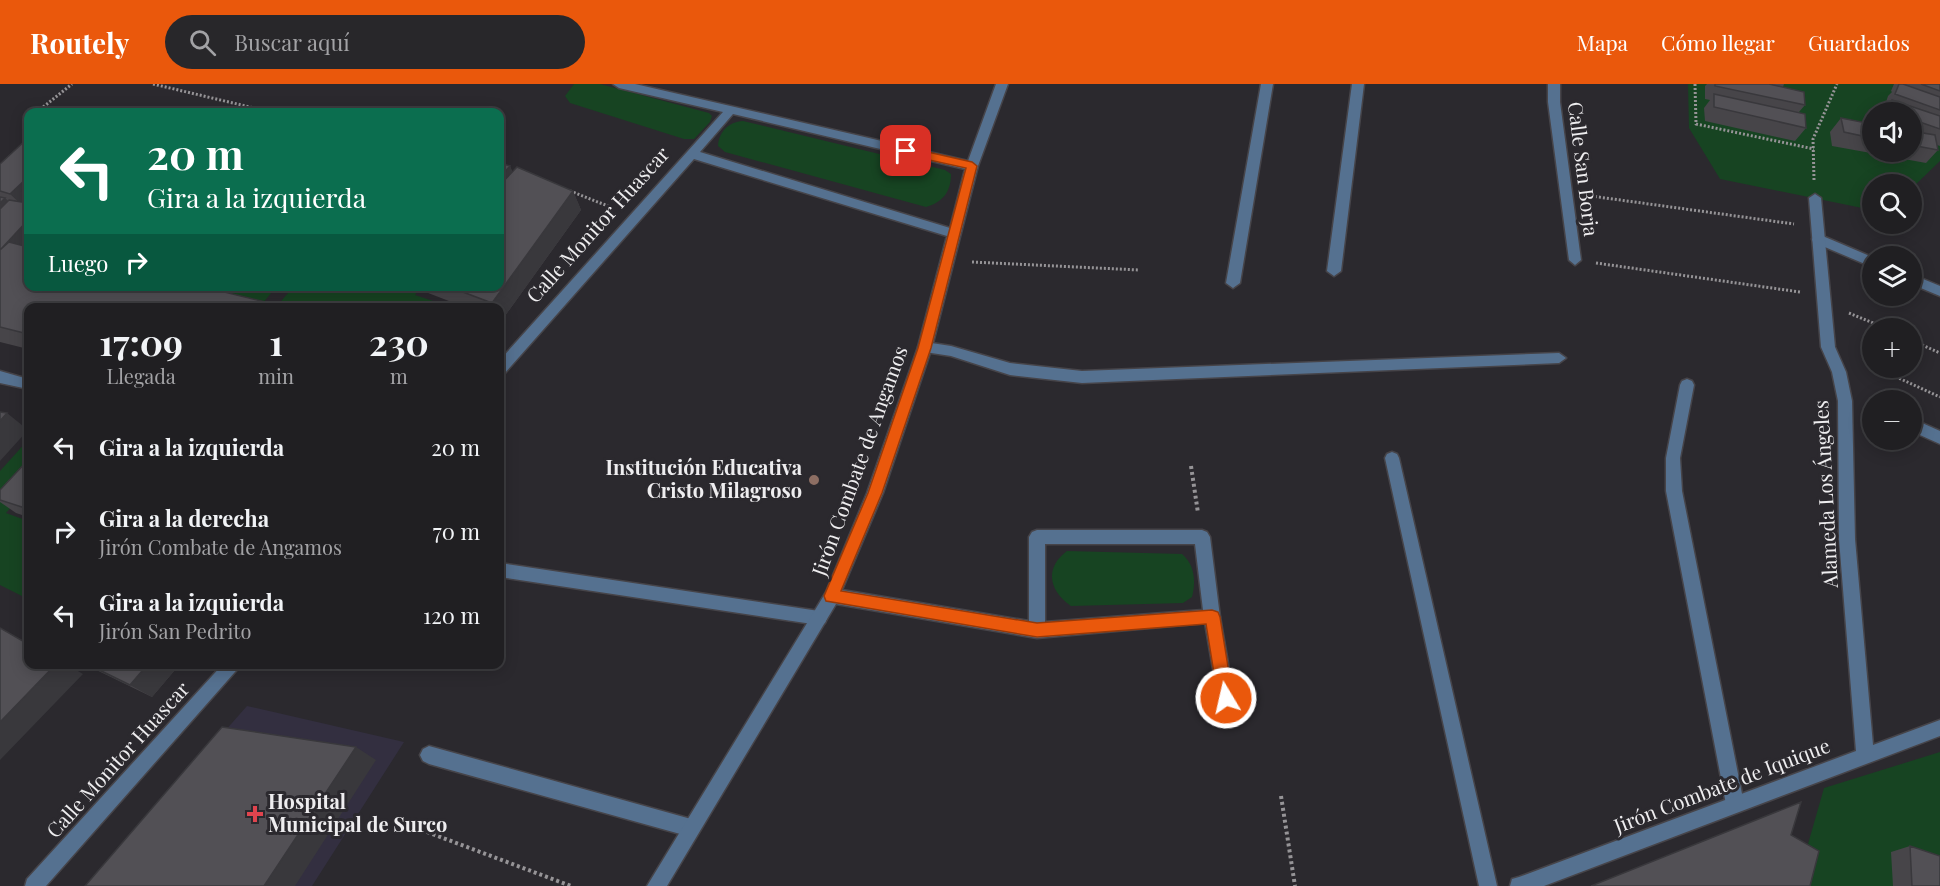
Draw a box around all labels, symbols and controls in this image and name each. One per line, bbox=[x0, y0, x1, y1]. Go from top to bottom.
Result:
search box bbox=[165, 15, 585, 69]
text: Routely bbox=[30, 24, 129, 61]
icon: search bbox=[186, 26, 219, 59]
text: Buscar aquí bbox=[234, 27, 350, 57]
text: Mapa bbox=[1577, 28, 1628, 56]
text: Cómo llegar bbox=[1661, 28, 1775, 56]
text: Guardados bbox=[1808, 28, 1910, 56]
street label: Calle San Borja bbox=[1563, 100, 1606, 238]
map controls bbox=[1862, 102, 1922, 450]
button: sound bbox=[1862, 102, 1922, 162]
text: 20 m bbox=[147, 125, 244, 181]
pin bbox=[880, 125, 931, 176]
icon: left bbox=[48, 132, 126, 210]
icon: arrive bbox=[889, 134, 922, 167]
street label: Calle Monitor Huascar bbox=[519, 140, 674, 308]
button: search bbox=[1862, 174, 1922, 234]
text: Gira a la izquierda bbox=[147, 179, 366, 215]
icon: right bbox=[120, 246, 153, 279]
button: layers bbox=[1862, 246, 1922, 306]
text: Luego bbox=[48, 248, 108, 278]
text: 17:09 bbox=[99, 317, 183, 365]
text: 1 bbox=[269, 317, 283, 365]
text: 230 bbox=[369, 317, 429, 365]
button: + bbox=[1862, 318, 1922, 378]
street label: Jirón Combate de Angamos bbox=[804, 342, 913, 580]
text: Llegada bbox=[106, 362, 176, 389]
text: min bbox=[258, 362, 294, 389]
text: m bbox=[390, 362, 408, 389]
button: − bbox=[1862, 390, 1922, 450]
street label: Alameda Los Ángeles bbox=[1806, 400, 1843, 590]
icon: left bbox=[48, 431, 81, 464]
text: Gira a la izquierda bbox=[99, 432, 284, 462]
text: 20 m bbox=[431, 432, 480, 462]
place label: Institución Educativa Cristo Milagroso bbox=[605, 453, 803, 503]
marker: Institución Educativa Cristo Milagroso bbox=[807, 473, 821, 487]
text: Gira a la derecha bbox=[99, 503, 269, 533]
icon: right bbox=[48, 515, 81, 548]
text: 70 m bbox=[433, 516, 480, 546]
text: Jirón Combate de Angamos bbox=[99, 533, 342, 560]
text: Gira a la izquierda bbox=[99, 587, 284, 617]
icon: left bbox=[48, 599, 81, 632]
text: 120 m bbox=[423, 600, 480, 630]
text: Jirón San Pedrito bbox=[99, 617, 251, 644]
position arrow bbox=[1194, 666, 1258, 730]
street label: Calle Monitor Huascar bbox=[39, 675, 194, 843]
street label: Jirón Combate de Iquique bbox=[1609, 731, 1833, 839]
place label: Hospital Municipal de Surco bbox=[268, 787, 447, 837]
marker: Hospital Municipal de Surco bbox=[246, 805, 264, 823]

